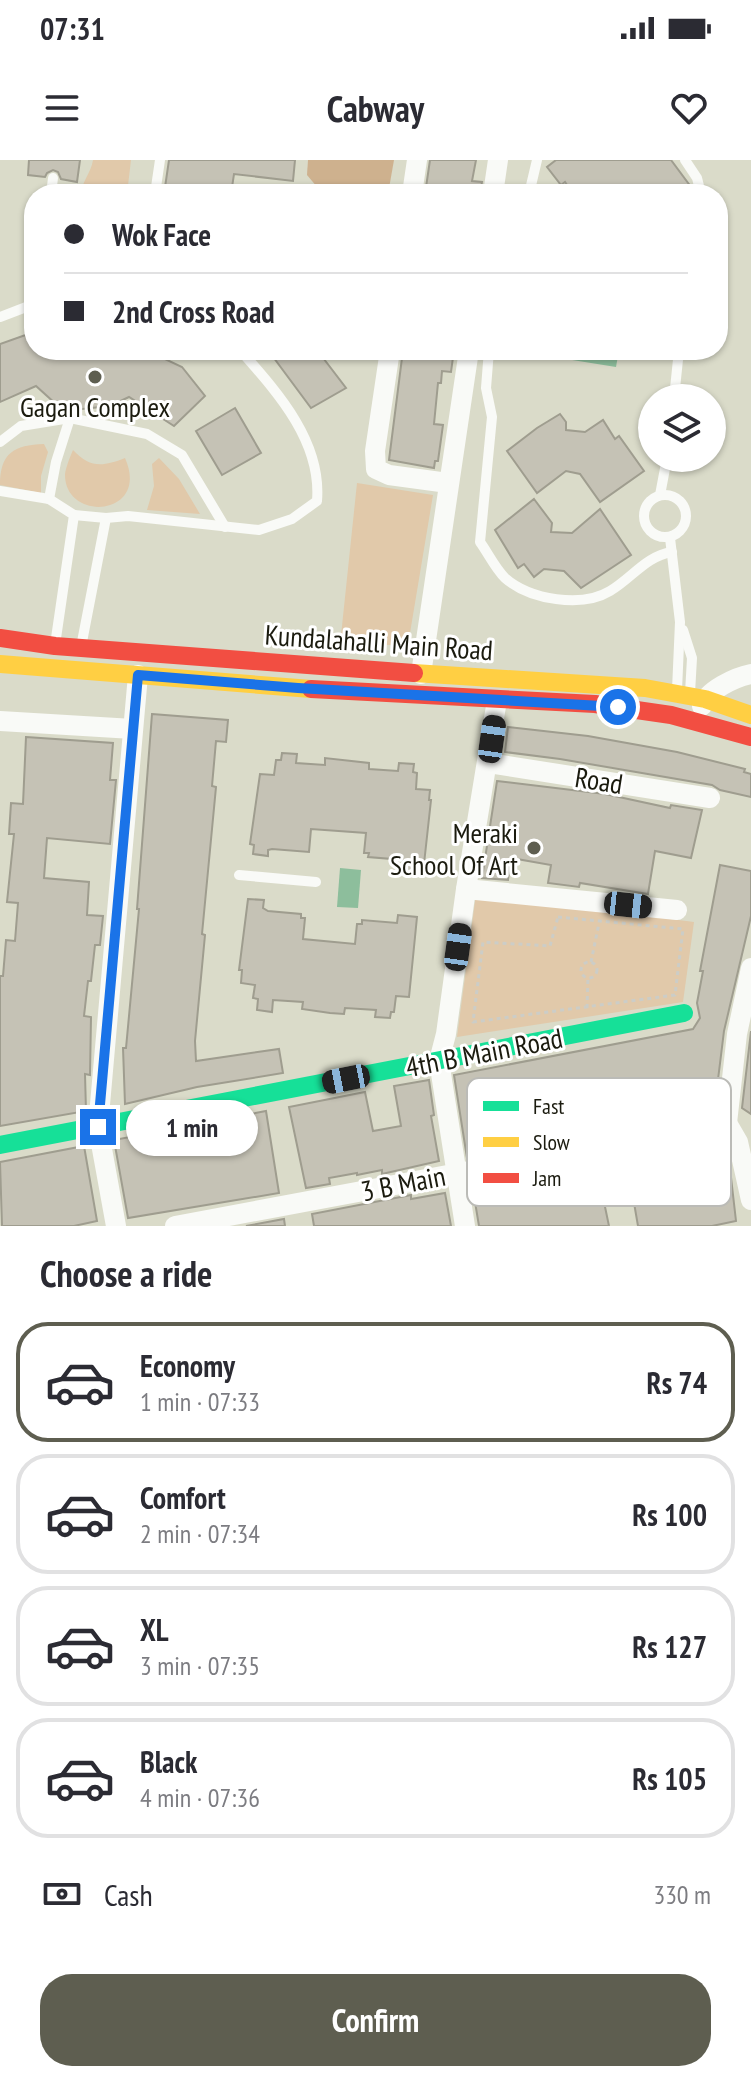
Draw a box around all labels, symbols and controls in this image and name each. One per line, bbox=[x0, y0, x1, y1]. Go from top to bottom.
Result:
text: 07:31 bbox=[40, 9, 105, 48]
text: Cabway bbox=[327, 85, 424, 132]
icon: menu bbox=[40, 86, 84, 130]
icon: heart bbox=[667, 86, 711, 130]
text: Wok Face bbox=[112, 215, 211, 254]
text: 2nd Cross Road bbox=[112, 292, 275, 331]
marker: Gagan Complex bbox=[86, 368, 104, 386]
map controls bbox=[638, 384, 726, 472]
button: layers bbox=[638, 384, 726, 472]
place label: Gagan Complex bbox=[20, 388, 170, 425]
street label: Kundalahalli Main Road bbox=[264, 616, 494, 668]
route start bbox=[600, 689, 636, 725]
car bbox=[477, 714, 507, 764]
street label: Road bbox=[573, 758, 625, 802]
place label: Meraki School Of Art bbox=[390, 814, 518, 883]
marker: Meraki School Of Art bbox=[525, 839, 543, 857]
car bbox=[603, 891, 653, 919]
car bbox=[443, 922, 473, 972]
street label: 4th B Main Road bbox=[403, 1019, 565, 1085]
car bbox=[320, 1063, 372, 1095]
legend bbox=[467, 1078, 731, 1206]
text: Fast bbox=[533, 1092, 564, 1120]
callout: 1 min bbox=[126, 1099, 258, 1155]
route end bbox=[80, 1109, 116, 1145]
text: 1 min bbox=[166, 1111, 218, 1144]
text: Slow bbox=[533, 1128, 570, 1156]
street label: 3 B Main bbox=[358, 1157, 448, 1209]
text: Jam bbox=[532, 1164, 561, 1192]
text: Choose a ride bbox=[40, 1250, 212, 1297]
icon: car bbox=[44, 1346, 116, 1418]
text: Economy bbox=[140, 1346, 235, 1385]
text: Rs 74 bbox=[647, 1363, 707, 1402]
text: 1 min · 07:33 bbox=[140, 1385, 260, 1418]
icon: car bbox=[44, 1478, 116, 1550]
text: Comfort bbox=[140, 1478, 226, 1517]
text: Rs 100 bbox=[632, 1495, 707, 1534]
text: 2 min · 07:34 bbox=[140, 1517, 260, 1550]
icon: car bbox=[44, 1610, 116, 1682]
text: XL bbox=[140, 1610, 169, 1649]
text: Rs 127 bbox=[632, 1627, 707, 1666]
text: 3 min · 07:35 bbox=[140, 1649, 260, 1682]
icon: car bbox=[44, 1742, 116, 1814]
text: Black bbox=[140, 1742, 197, 1781]
text: Rs 105 bbox=[632, 1759, 707, 1798]
text: 4 min · 07:36 bbox=[140, 1781, 260, 1814]
icon: cash bbox=[40, 1872, 84, 1916]
text: Cash bbox=[104, 1875, 153, 1914]
text: 330 m bbox=[653, 1878, 711, 1911]
button: Confirm bbox=[40, 1974, 711, 2066]

